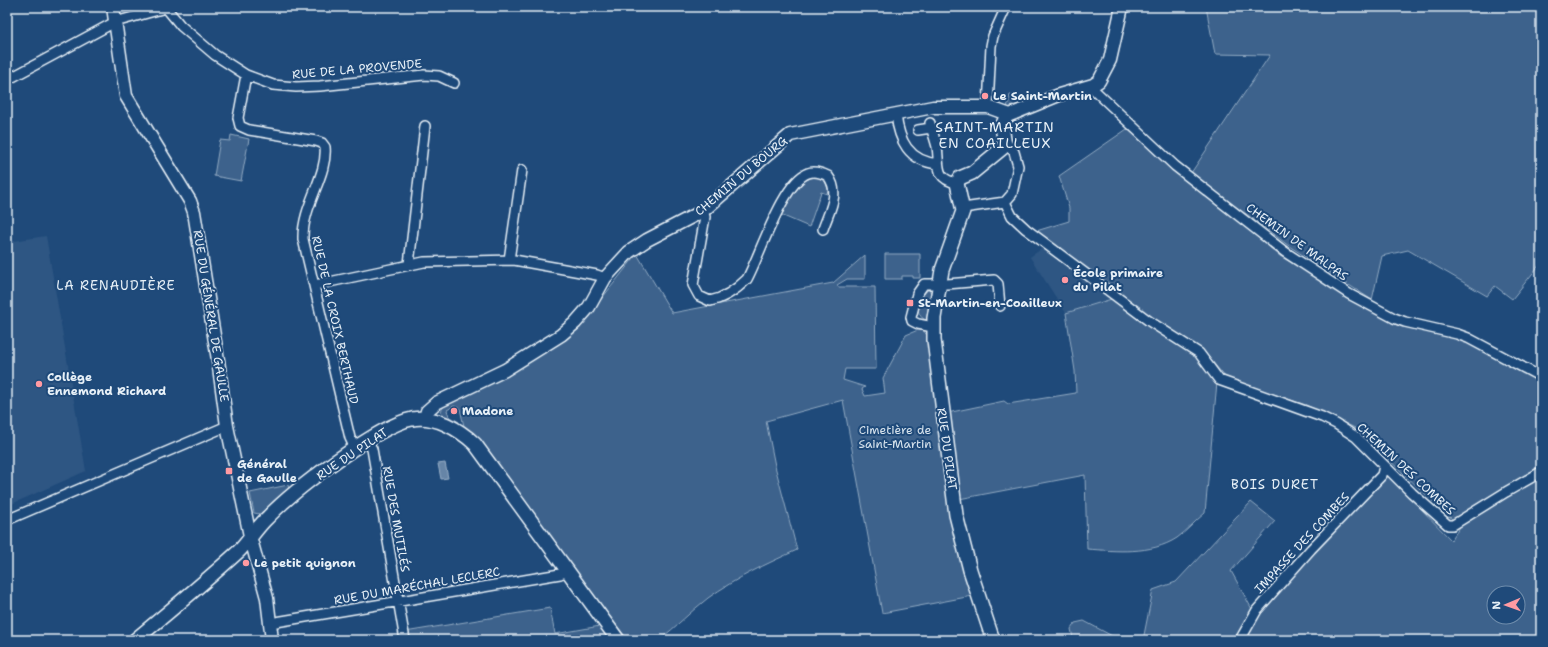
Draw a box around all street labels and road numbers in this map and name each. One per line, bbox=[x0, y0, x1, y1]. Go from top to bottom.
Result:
street label: RUE DE LA PROVENDE bbox=[291, 55, 423, 83]
street label: CHEMIN DU BOURG bbox=[692, 133, 790, 219]
street label: CHEMIN DE MALPAS bbox=[1243, 200, 1351, 285]
street label: RUE DU GÉNÉRAL DE GAULLE bbox=[189, 229, 233, 403]
street label: RUE DE LA CROIX BERTHAUD bbox=[308, 234, 362, 406]
street label: RUE DU PILAT bbox=[933, 407, 961, 492]
street label: CHEMIN DES COMBES bbox=[1353, 419, 1459, 519]
street label: RUE DU PILAT bbox=[313, 424, 391, 484]
street label: RUE DES MUTILÉS bbox=[379, 465, 413, 574]
street label: IMPASSE DES COMBES bbox=[1251, 489, 1353, 597]
street label: RUE DU MARÉCHAL LECLERC bbox=[333, 564, 501, 608]

